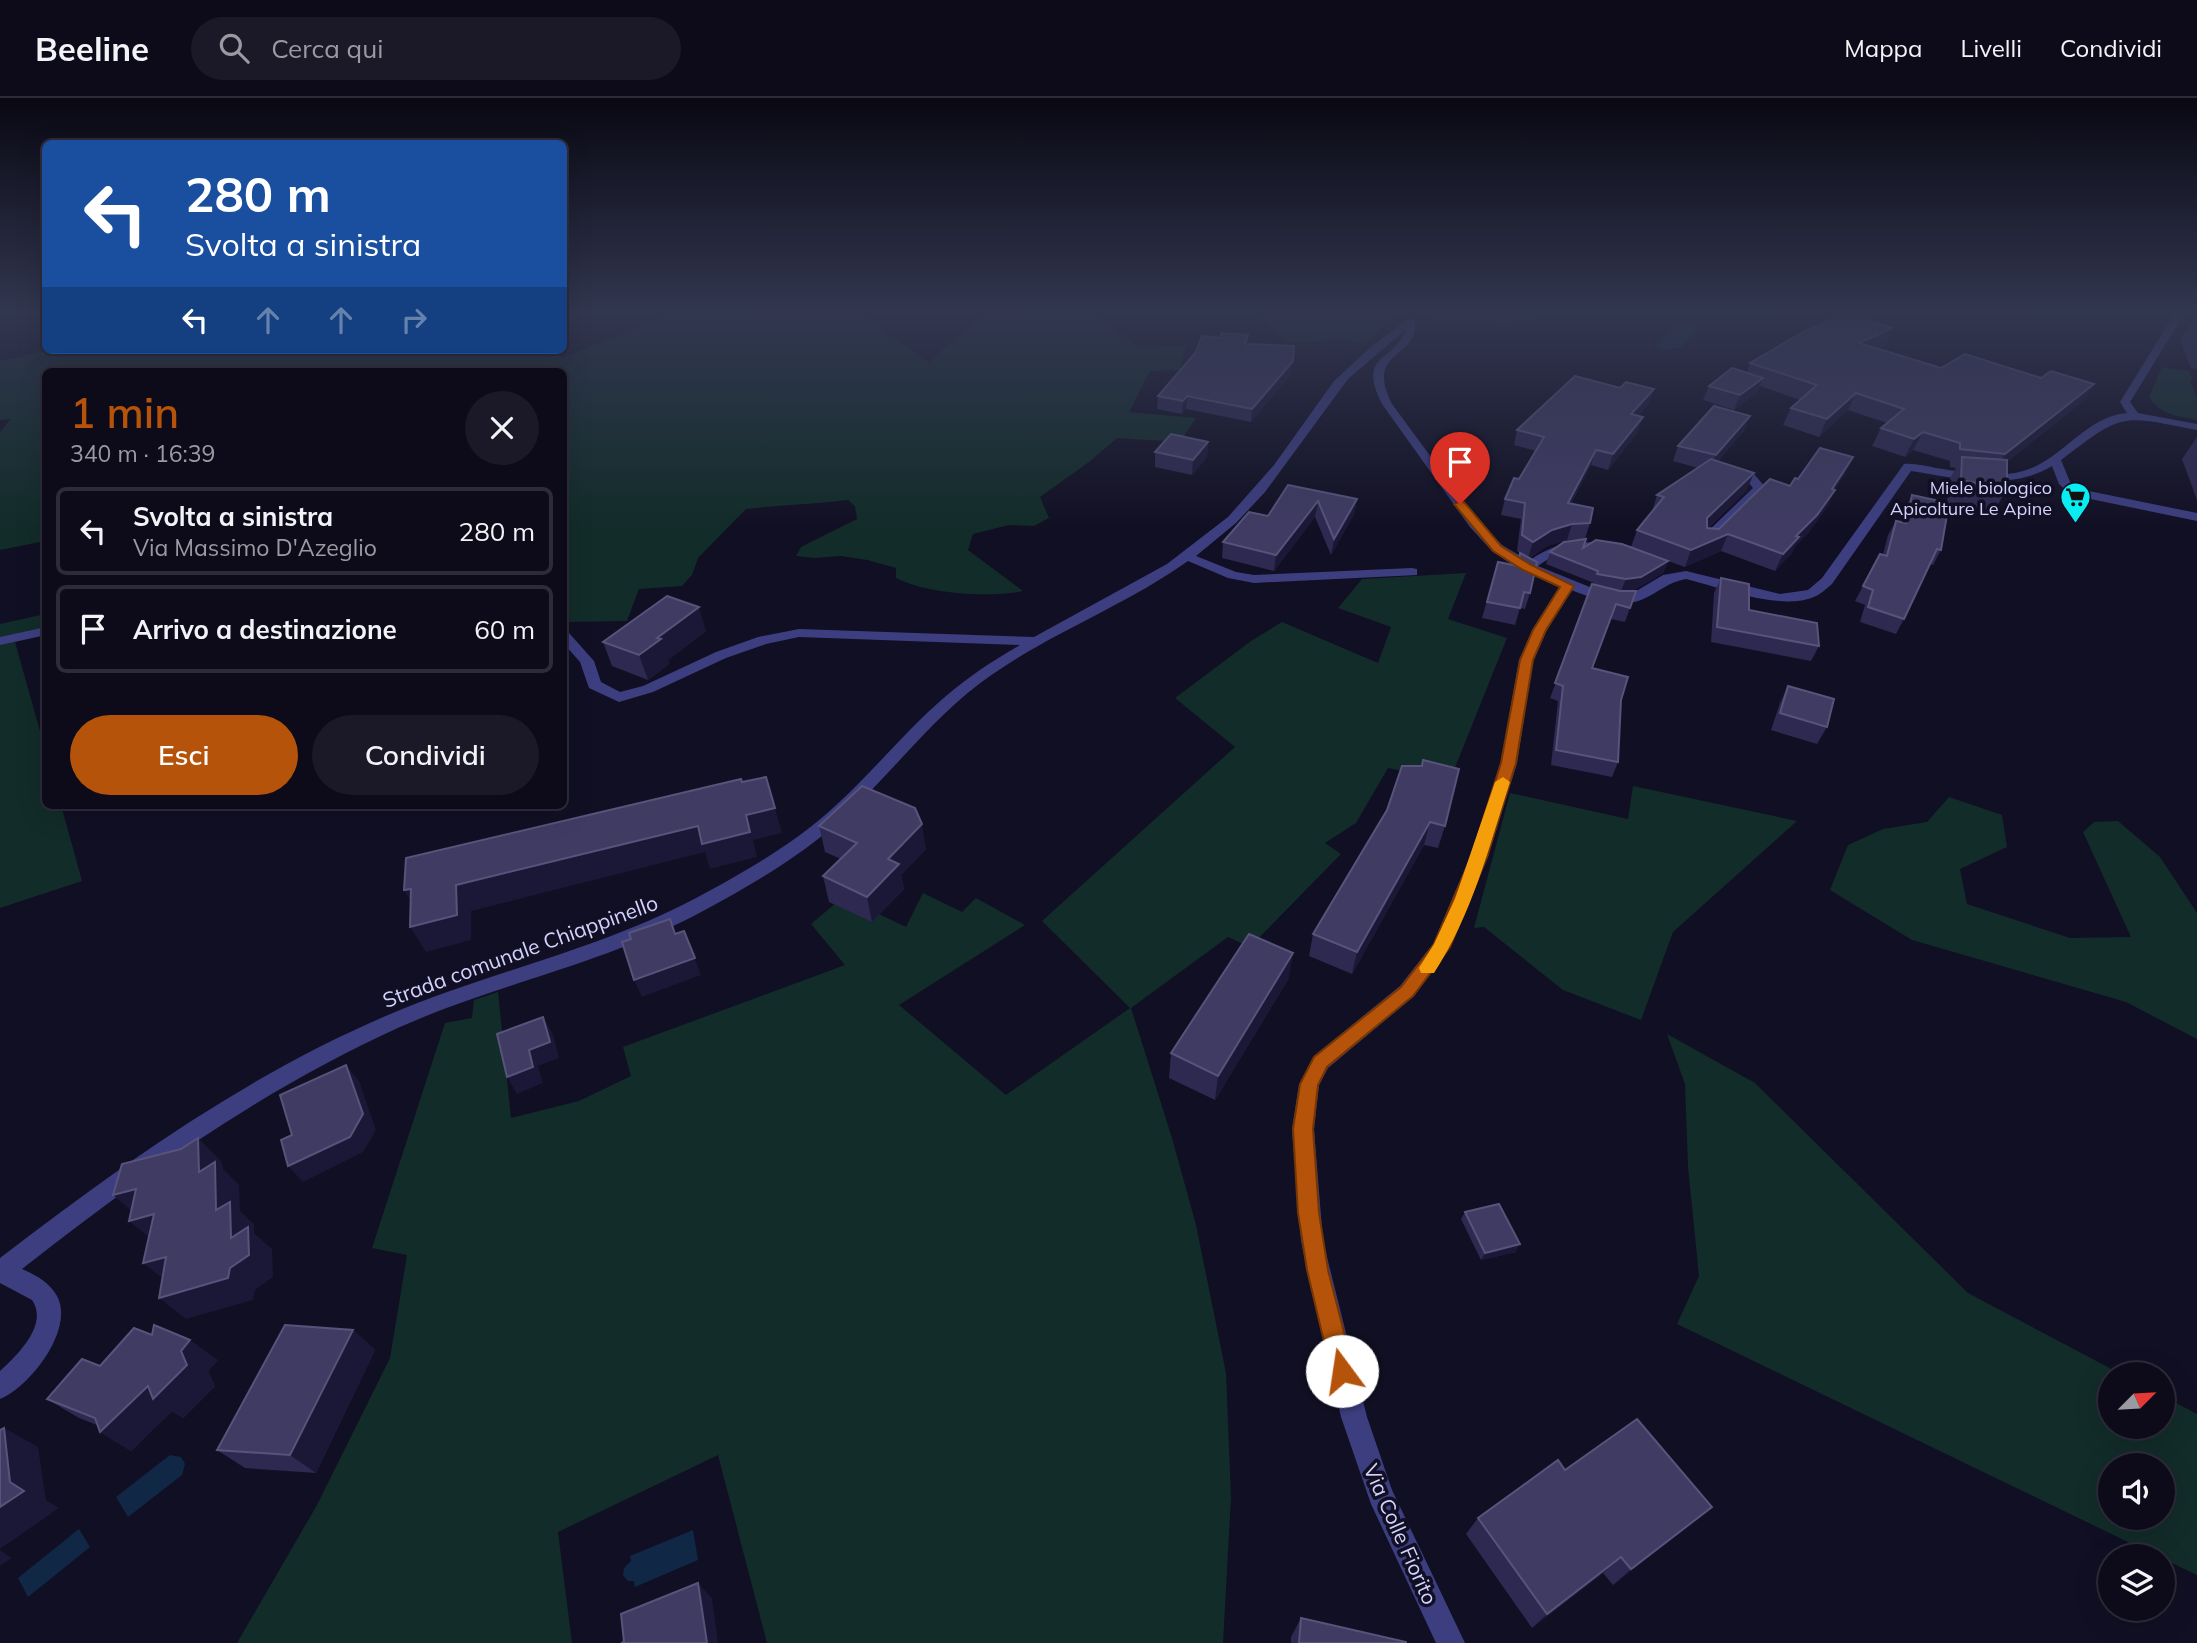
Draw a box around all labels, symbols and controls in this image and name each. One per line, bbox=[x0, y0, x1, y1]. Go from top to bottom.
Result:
search box bbox=[191, 17, 681, 80]
text: Beeline bbox=[35, 28, 149, 69]
icon: search bbox=[215, 29, 253, 67]
text: Cerca qui bbox=[271, 32, 383, 65]
text: Mappa bbox=[1844, 33, 1922, 63]
text: Livelli bbox=[1960, 33, 2022, 63]
text: Condividi bbox=[2060, 33, 2162, 63]
text: 280 m bbox=[185, 163, 331, 224]
icon: left bbox=[70, 168, 161, 259]
text: Svolta a sinistra bbox=[185, 224, 421, 264]
icon: left bbox=[176, 301, 214, 339]
icon: ahead bbox=[249, 301, 287, 339]
icon: ahead bbox=[322, 301, 360, 339]
icon: right bbox=[395, 301, 433, 339]
text: 1 min bbox=[70, 386, 179, 439]
button: close bbox=[465, 391, 539, 465]
pin bbox=[1430, 432, 1490, 504]
text: 340 m · 16:39 bbox=[70, 439, 215, 468]
icon: arrive bbox=[1441, 443, 1479, 481]
place label: Miele biologico Apicolture Le Apine bbox=[1890, 476, 2052, 520]
supermarket icon: Miele biologico Apicolture Le Apine bbox=[2058, 480, 2092, 524]
text: Svolta a sinistra bbox=[133, 500, 333, 533]
icon: left bbox=[74, 512, 112, 550]
text: 280 m bbox=[459, 515, 535, 548]
text: Via Massimo D'Azeglio bbox=[133, 533, 377, 562]
icon: arrive bbox=[74, 610, 112, 648]
text: Arrivo a destinazione bbox=[133, 613, 397, 646]
text: 60 m bbox=[474, 613, 535, 646]
button: Esci bbox=[70, 715, 298, 795]
button: Condividi bbox=[312, 715, 539, 795]
street label: Strada comunale Chiappinello bbox=[379, 889, 661, 1013]
position arrow bbox=[1305, 1334, 1379, 1408]
north arrow bbox=[2098, 1362, 2175, 1438]
map controls bbox=[2098, 1362, 2175, 1621]
button: sound bbox=[2098, 1453, 2175, 1530]
street label: Via Colle Fiorito bbox=[1358, 1460, 1444, 1608]
button: layers bbox=[2098, 1544, 2175, 1621]

